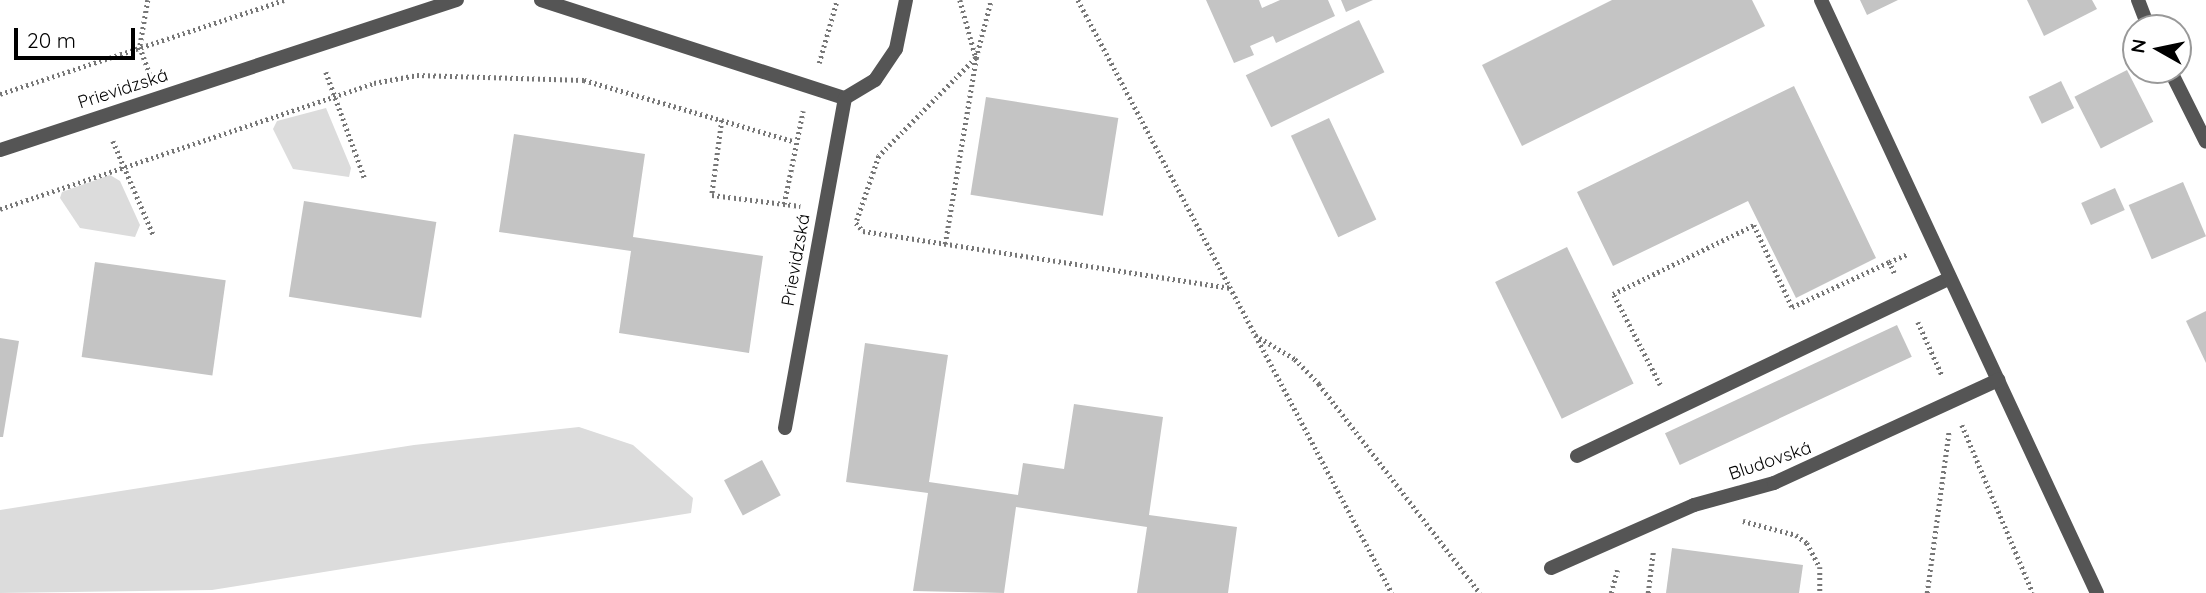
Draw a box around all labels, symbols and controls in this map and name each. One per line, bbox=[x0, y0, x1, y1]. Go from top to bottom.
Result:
scale bar bbox=[18, 14, 138, 58]
north arrow bbox=[2122, 14, 2192, 84]
text: 20 m bbox=[27, 27, 76, 53]
text: N bbox=[2125, 37, 2151, 55]
street label: Prievidzská bbox=[75, 64, 171, 114]
street label: Prievidzská bbox=[777, 212, 815, 308]
street label: Bludovská bbox=[1726, 437, 1814, 485]

